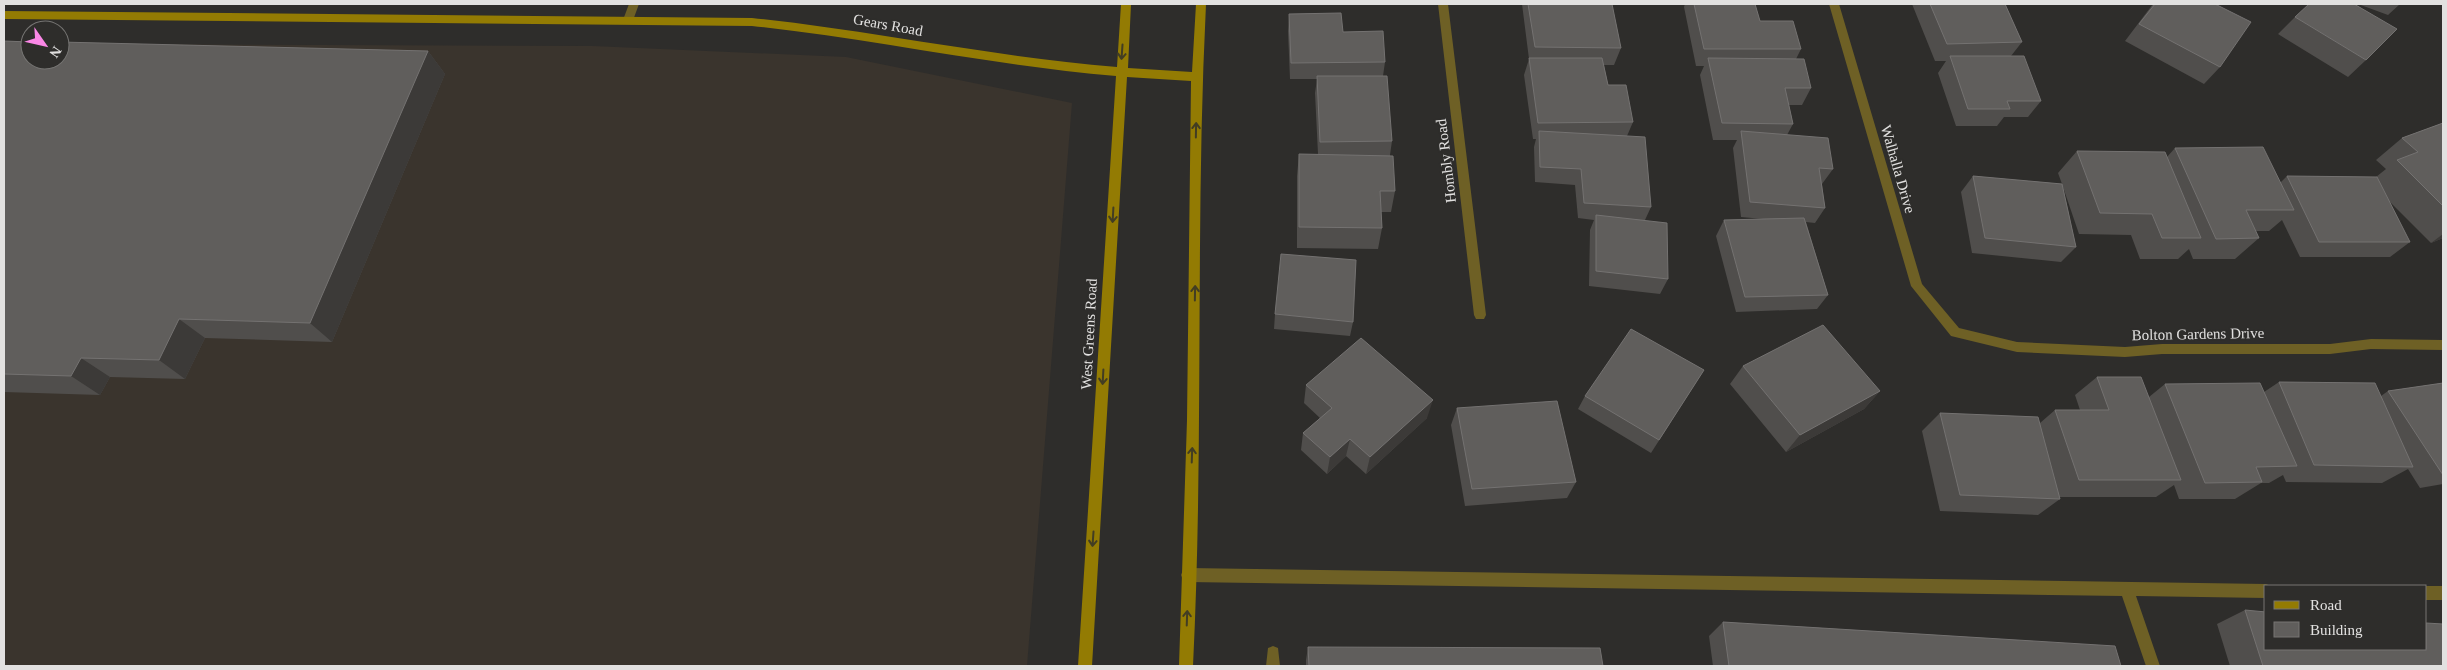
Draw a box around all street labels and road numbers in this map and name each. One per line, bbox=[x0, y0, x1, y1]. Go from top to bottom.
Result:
street label: Gears Road bbox=[852, 11, 925, 39]
street label: Hombly Road bbox=[1433, 118, 1459, 204]
street label: Walhalla Drive bbox=[1878, 123, 1918, 215]
street label: West Greens Road bbox=[1078, 278, 1100, 390]
street label: Bolton Gardens Drive bbox=[2132, 325, 2265, 343]

